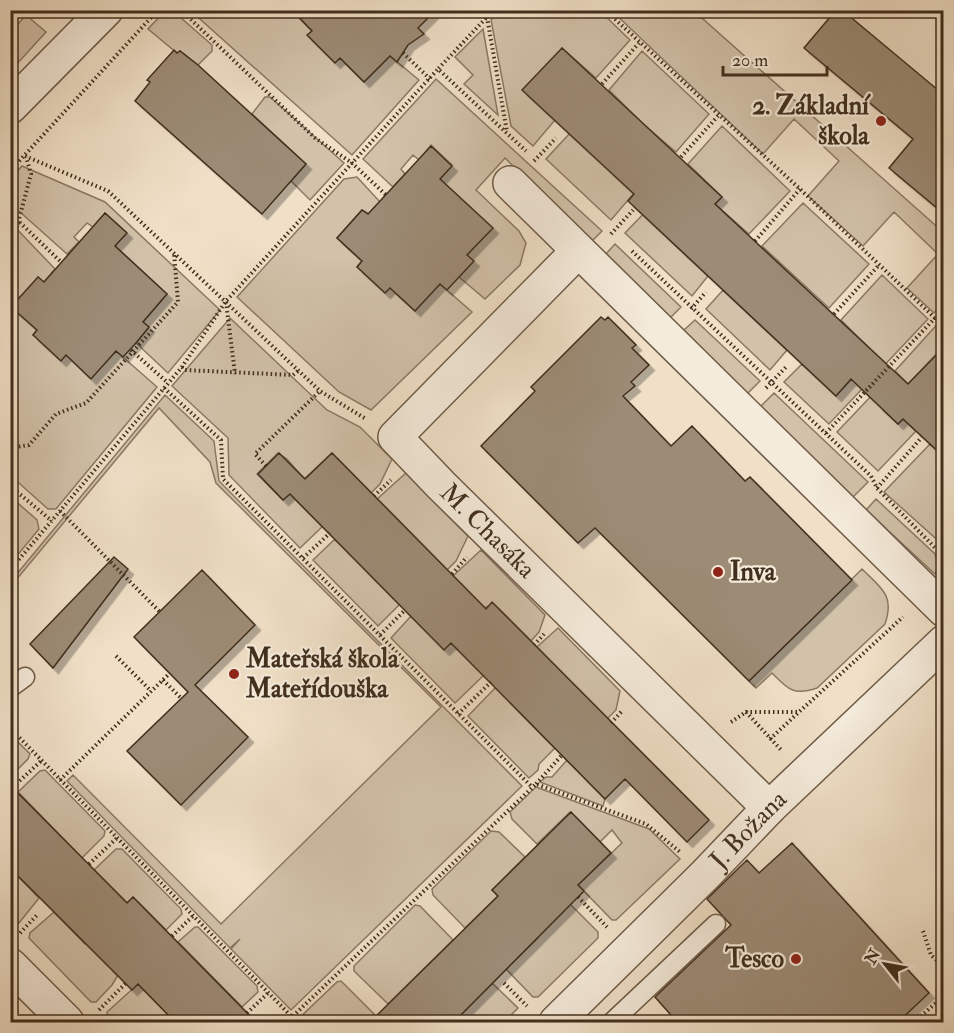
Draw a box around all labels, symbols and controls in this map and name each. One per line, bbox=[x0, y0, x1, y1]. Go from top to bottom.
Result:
scale bar bbox=[723, 39, 826, 77]
text: 20 m bbox=[732, 49, 768, 72]
place label: 2. Základní škola bbox=[752, 90, 871, 152]
marker: 2. Základní škola bbox=[874, 114, 888, 128]
street label: M. Chasáka bbox=[433, 477, 543, 585]
place label: Inva bbox=[730, 556, 777, 588]
marker: Inva bbox=[711, 565, 725, 579]
place label: Mateřská škola Mateřídouška bbox=[245, 643, 400, 705]
marker: Mateřská škola Mateřídouška bbox=[227, 667, 241, 681]
street label: J. Božana bbox=[702, 783, 794, 877]
north arrow bbox=[855, 934, 915, 994]
place label: Tesco bbox=[724, 943, 784, 975]
text: N bbox=[860, 945, 886, 969]
marker: Tesco bbox=[789, 952, 803, 966]

